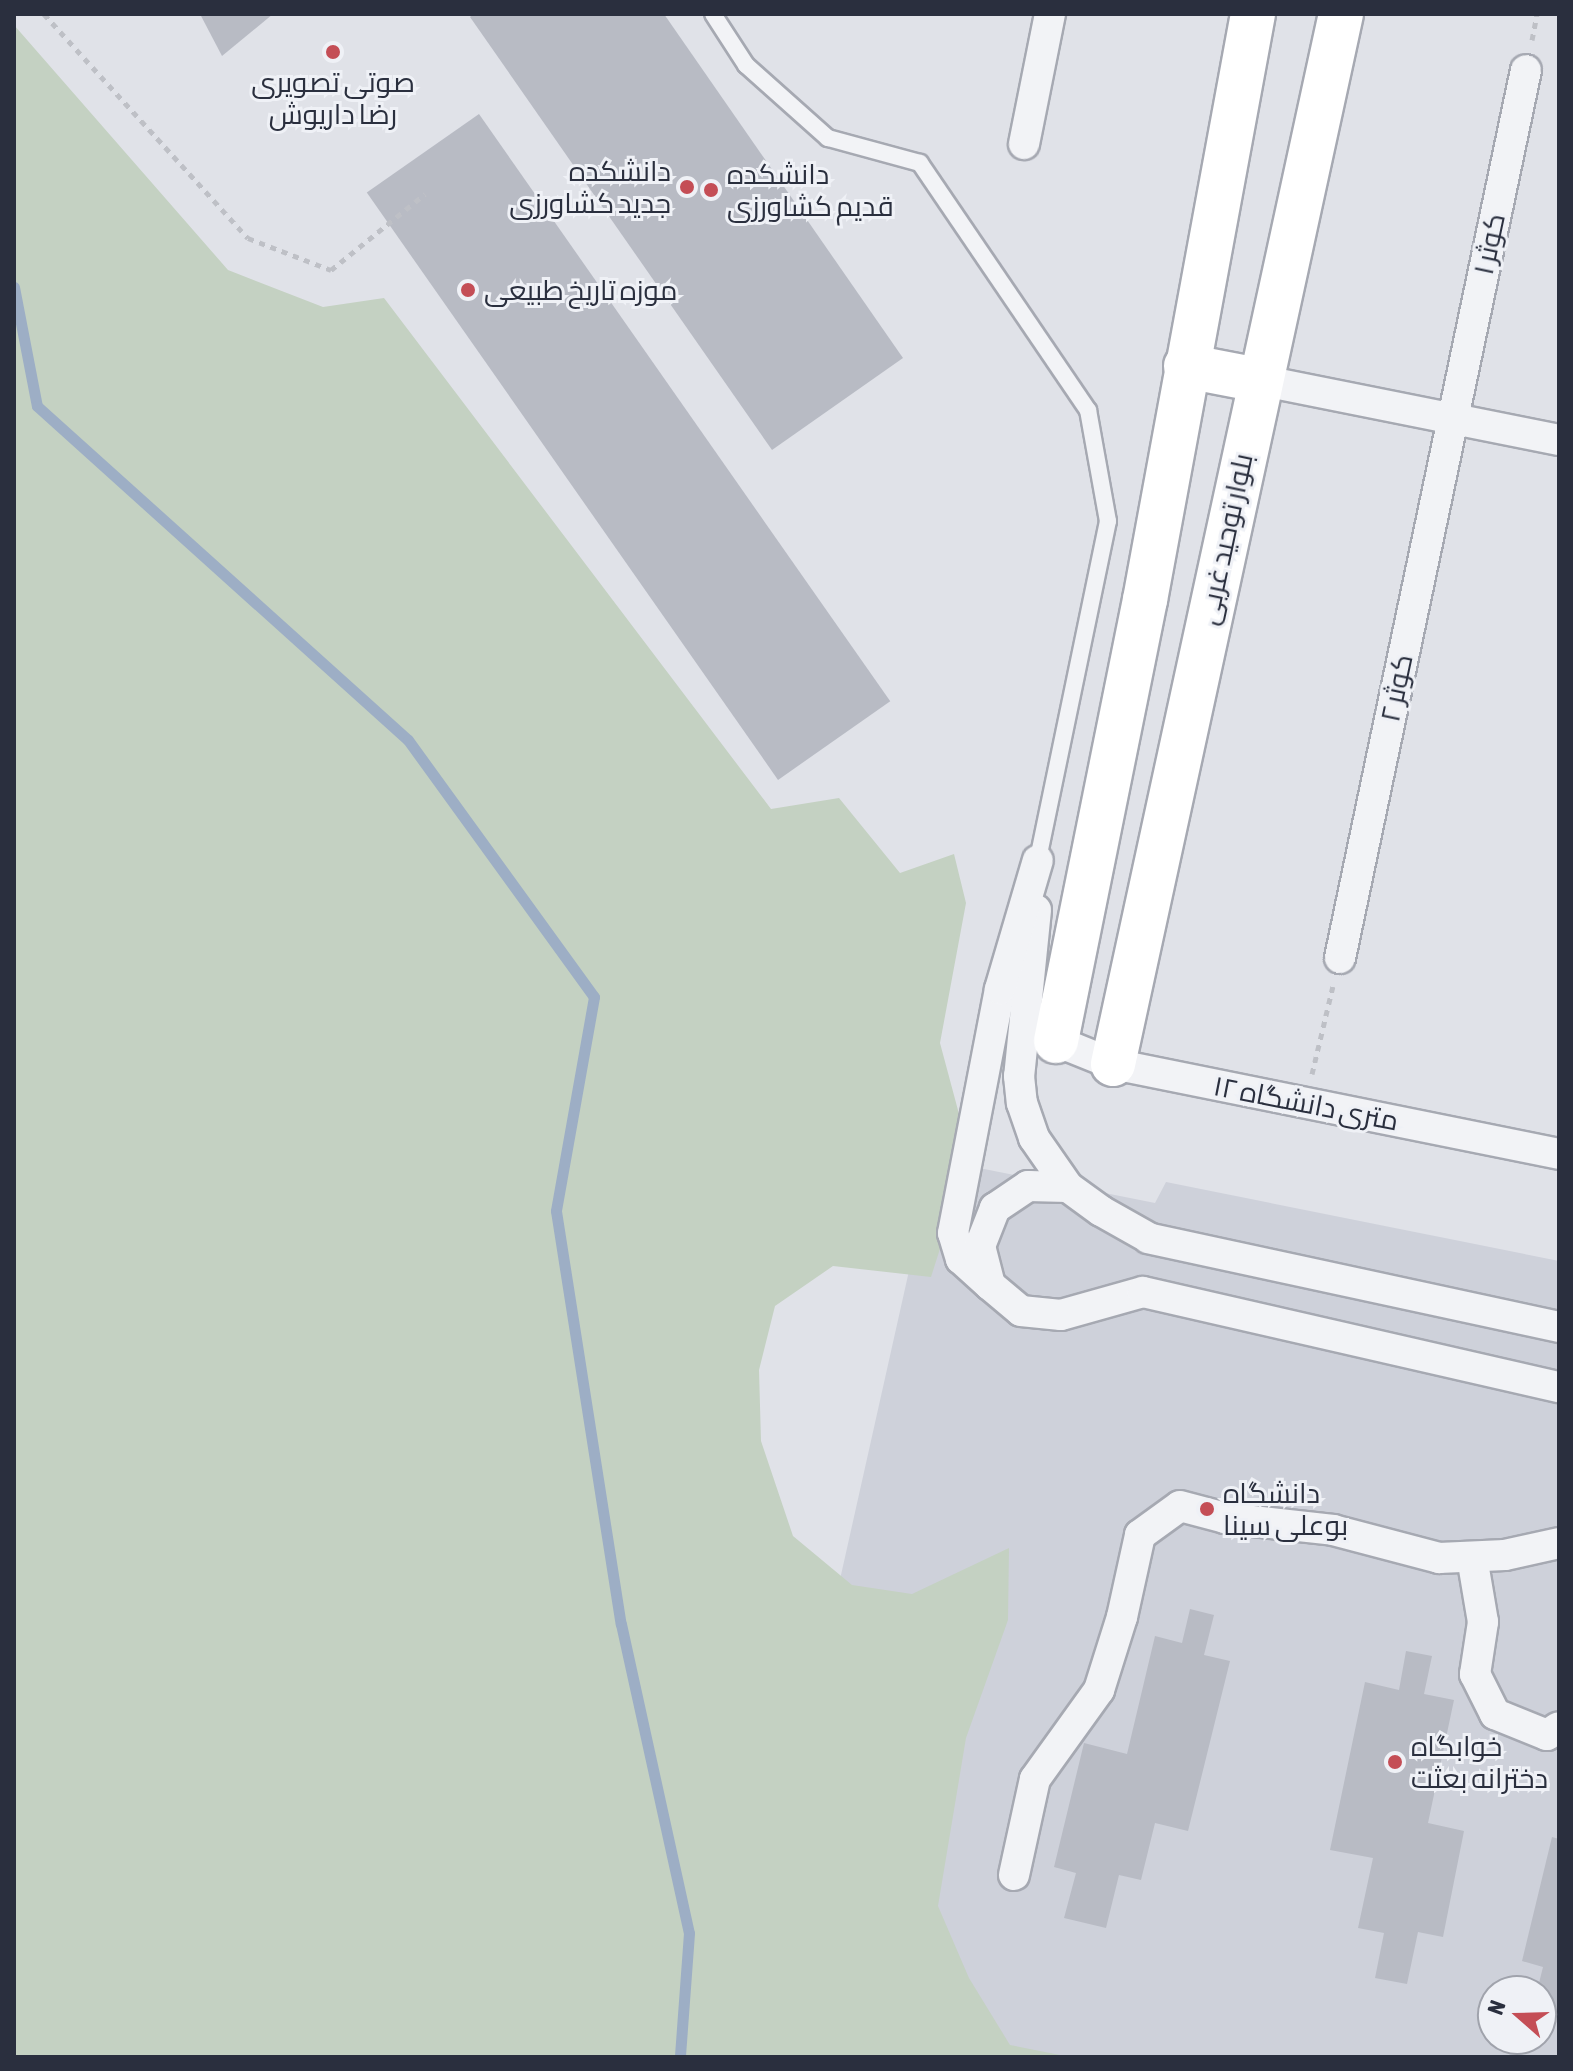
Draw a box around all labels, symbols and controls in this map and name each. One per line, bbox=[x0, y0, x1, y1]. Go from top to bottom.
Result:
marker: صوتی تصویری رضا داریوش bbox=[324, 43, 342, 61]
place label: صوتی تصویری رضا داریوش bbox=[251, 65, 415, 131]
place label: دانشکده جدید کشاورزی bbox=[509, 154, 671, 220]
place label: دانشکده قدیم کشاورزی bbox=[727, 157, 894, 223]
marker: دانشکده جدید کشاورزی bbox=[678, 178, 696, 196]
marker: دانشکده قدیم کشاورزی bbox=[702, 181, 720, 199]
street label: کوثر ۱ bbox=[1466, 210, 1512, 278]
place label: موزه تاریخ طبیعی bbox=[484, 273, 678, 307]
marker: موزه تاریخ طبیعی bbox=[459, 281, 477, 299]
street label: بلوار توحید غربی bbox=[1190, 450, 1260, 628]
street label: کوثر ۲ bbox=[1372, 651, 1420, 725]
street label: ۱۲ متری دانشگاه bbox=[1211, 1069, 1401, 1137]
place label: دانشگاه بوعلی سینا bbox=[1223, 1476, 1348, 1542]
marker: دانشگاه بوعلی سینا bbox=[1198, 1500, 1216, 1518]
place label: خوابگاه دخترانه بعثت bbox=[1411, 1729, 1548, 1795]
marker: خوابگاه دخترانه بعثت bbox=[1386, 1753, 1404, 1771]
north arrow bbox=[1477, 1975, 1557, 2055]
text: N bbox=[1482, 1997, 1511, 2018]

